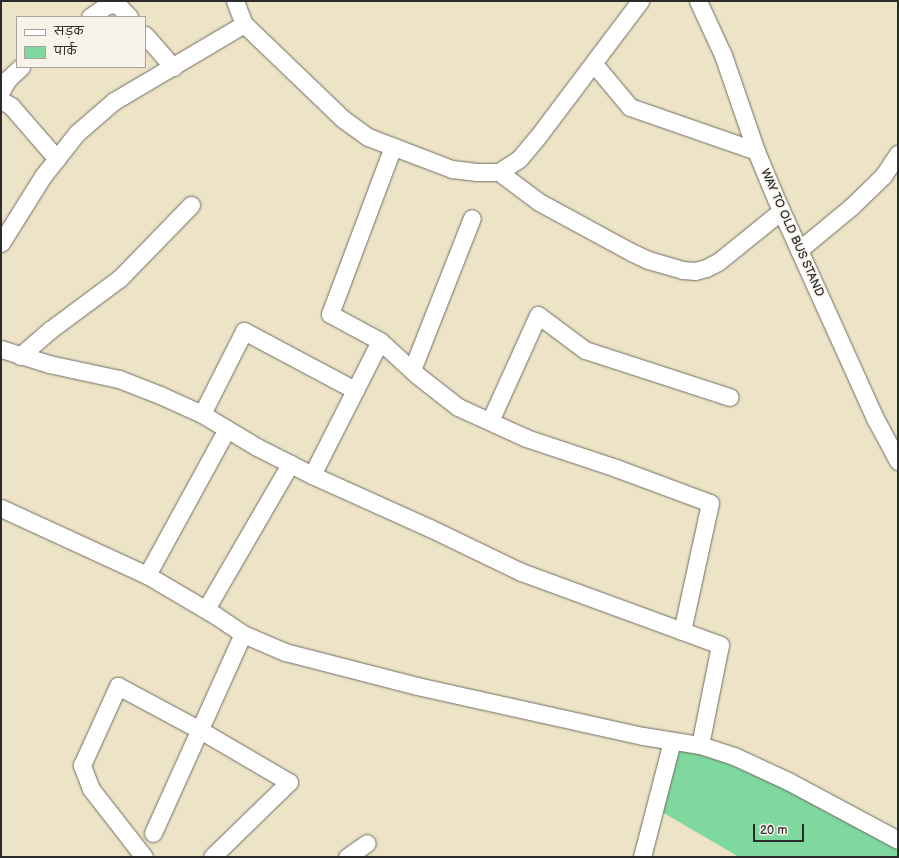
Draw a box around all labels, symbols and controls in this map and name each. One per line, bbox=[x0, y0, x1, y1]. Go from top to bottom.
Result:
legend bbox=[16, 16, 146, 68]
text: सड़क bbox=[54, 24, 84, 39]
text: पार्क bbox=[54, 44, 77, 59]
street label: WAY TO OLD BUS STAND bbox=[757, 167, 827, 299]
scale bar bbox=[755, 816, 806, 842]
text: 20 m bbox=[760, 823, 787, 838]

